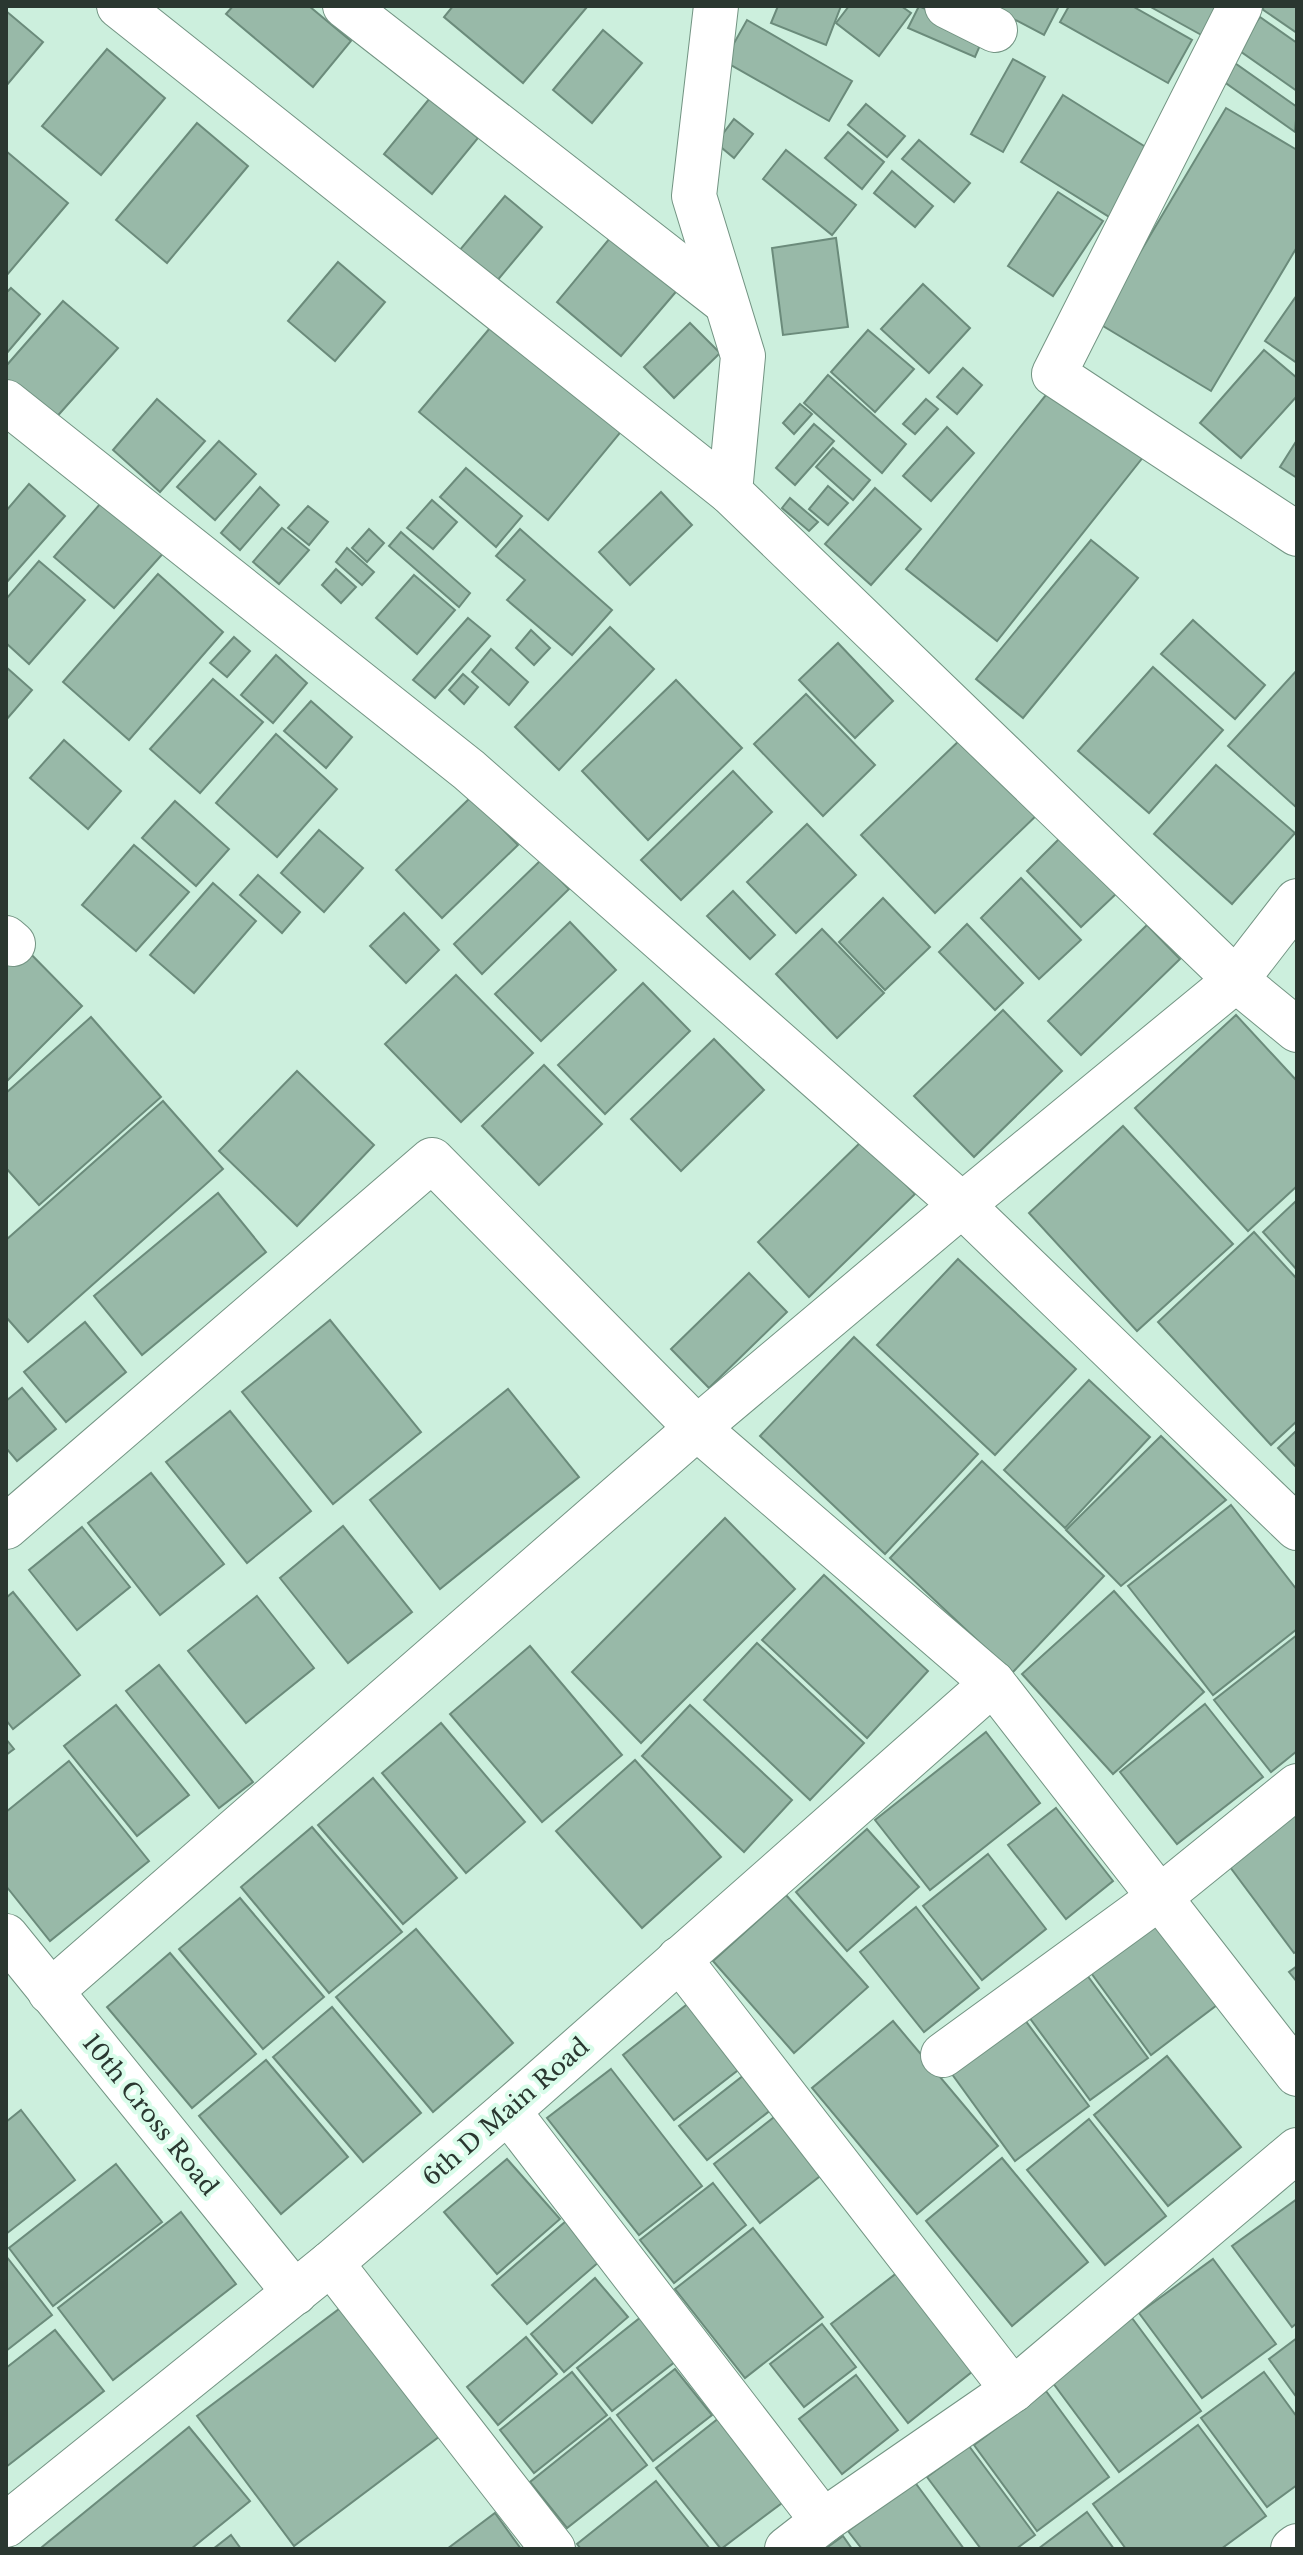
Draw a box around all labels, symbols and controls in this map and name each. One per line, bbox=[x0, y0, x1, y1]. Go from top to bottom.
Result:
street label: 10th Cross Road bbox=[77, 2028, 224, 2201]
street label: 6th D Main Road bbox=[417, 2031, 595, 2192]

